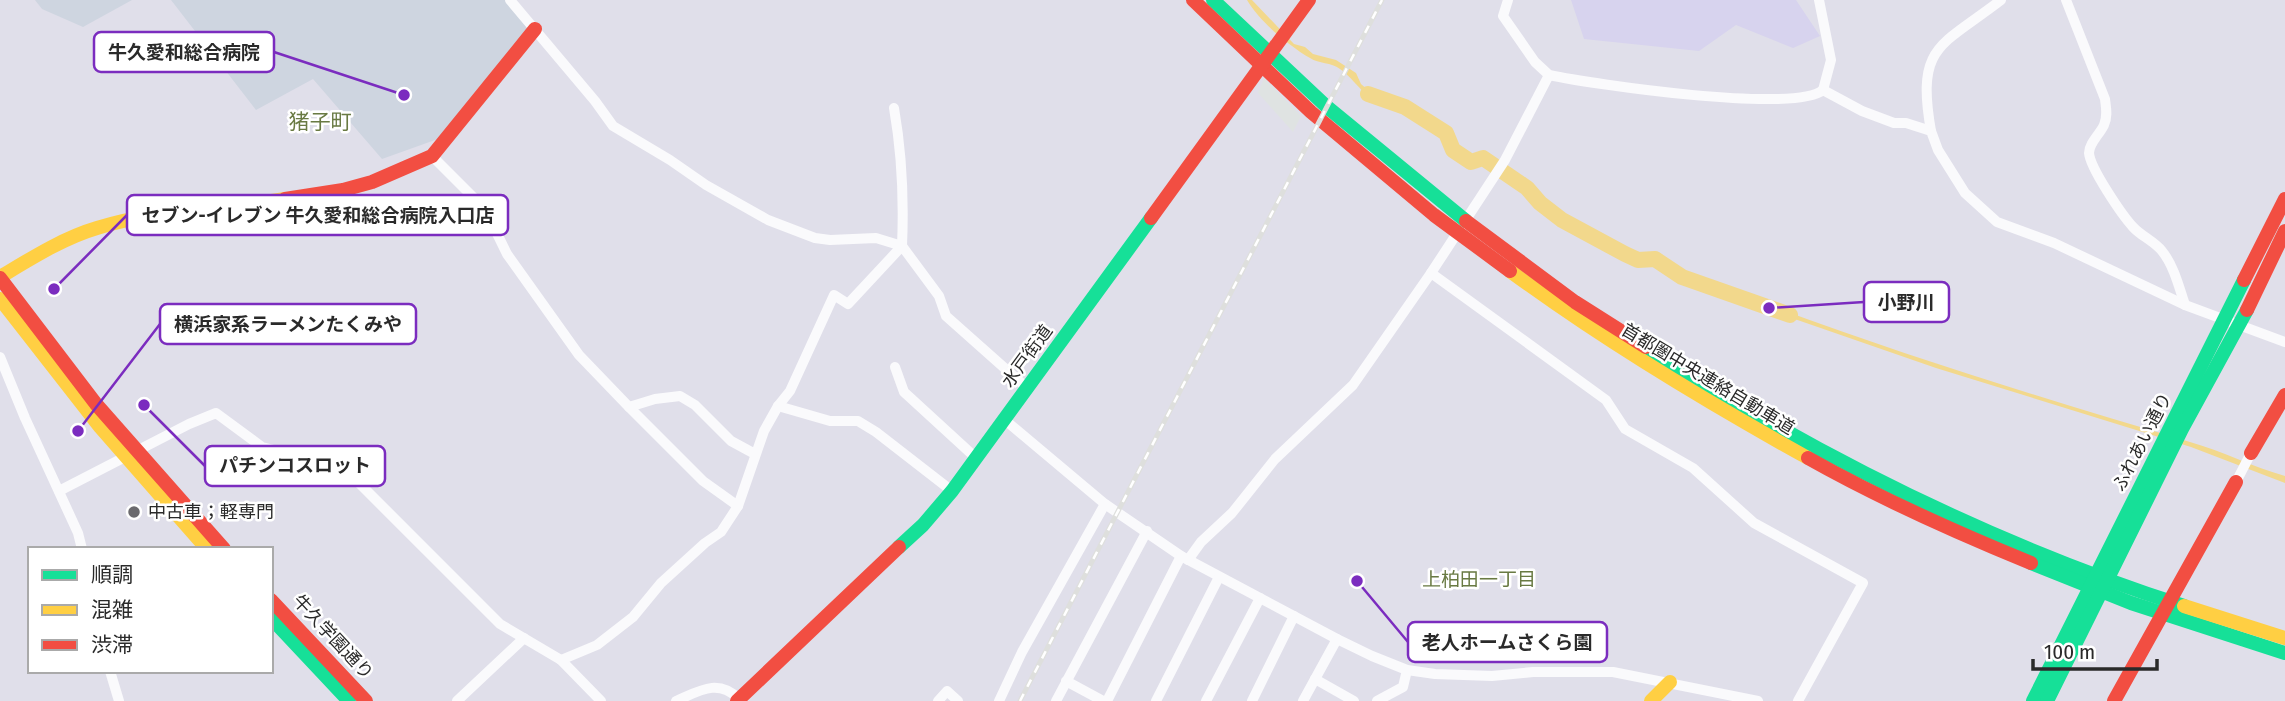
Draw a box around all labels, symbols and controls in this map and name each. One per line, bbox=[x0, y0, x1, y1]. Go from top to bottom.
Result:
callout: 牛久愛和総合病院 bbox=[94, 32, 274, 72]
text: 牛久愛和総合病院 bbox=[108, 41, 260, 64]
district label: 猪子町 bbox=[289, 109, 352, 135]
callout: セブン-イレブン 牛久愛和総合病院入口店 bbox=[127, 195, 508, 235]
text: セブン-イレブン 牛久愛和総合病院入口店 bbox=[141, 204, 495, 227]
callout: 小野川 bbox=[1864, 282, 1949, 322]
text: 小野川 bbox=[1877, 291, 1935, 314]
callout: 横浜家系ラーメンたくみや bbox=[160, 304, 416, 344]
text: 横浜家系ラーメンたくみや bbox=[174, 313, 402, 336]
street label: 首都圏中央連絡自動車道 bbox=[1617, 319, 1799, 439]
street label: 水戸街道 bbox=[997, 320, 1057, 392]
street label: ふれあい通り bbox=[2108, 389, 2176, 495]
callout: パチンコスロット bbox=[205, 446, 385, 486]
text: パチンコスロット bbox=[219, 454, 371, 477]
place label: 中古車；軽専門 bbox=[148, 501, 274, 523]
marker: 中古車；軽専門 bbox=[126, 504, 142, 520]
legend bbox=[28, 547, 273, 673]
text: 順調 bbox=[91, 562, 133, 588]
district label: 上柏田一丁目 bbox=[1422, 568, 1536, 591]
street label: 牛久学園通り bbox=[288, 590, 378, 684]
text: 混雑 bbox=[91, 597, 133, 623]
callout: 老人ホームさくら園 bbox=[1408, 622, 1607, 662]
scale bar bbox=[2033, 628, 2157, 672]
text: 老人ホームさくら園 bbox=[1422, 631, 1592, 654]
text: 渋滞 bbox=[91, 632, 133, 658]
text: 100 m bbox=[2044, 639, 2095, 665]

